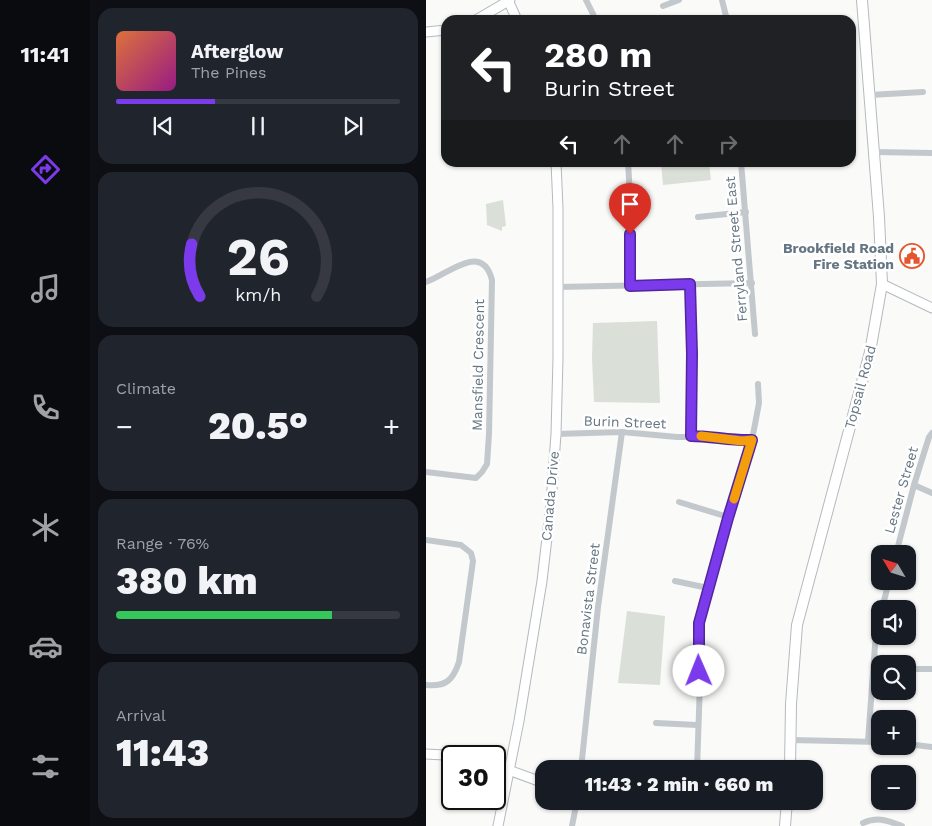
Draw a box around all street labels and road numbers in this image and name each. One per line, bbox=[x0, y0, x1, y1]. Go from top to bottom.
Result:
street label: Ferryland Street East bbox=[722, 175, 750, 322]
street label: Mansfield Crescent bbox=[469, 299, 487, 431]
street label: Topsail Road bbox=[841, 343, 879, 431]
street label: Burin Street bbox=[583, 413, 667, 431]
street label: Lester Street bbox=[881, 444, 921, 535]
street label: Canada Drive bbox=[538, 450, 562, 542]
street label: Bonavista Street bbox=[573, 542, 603, 656]

